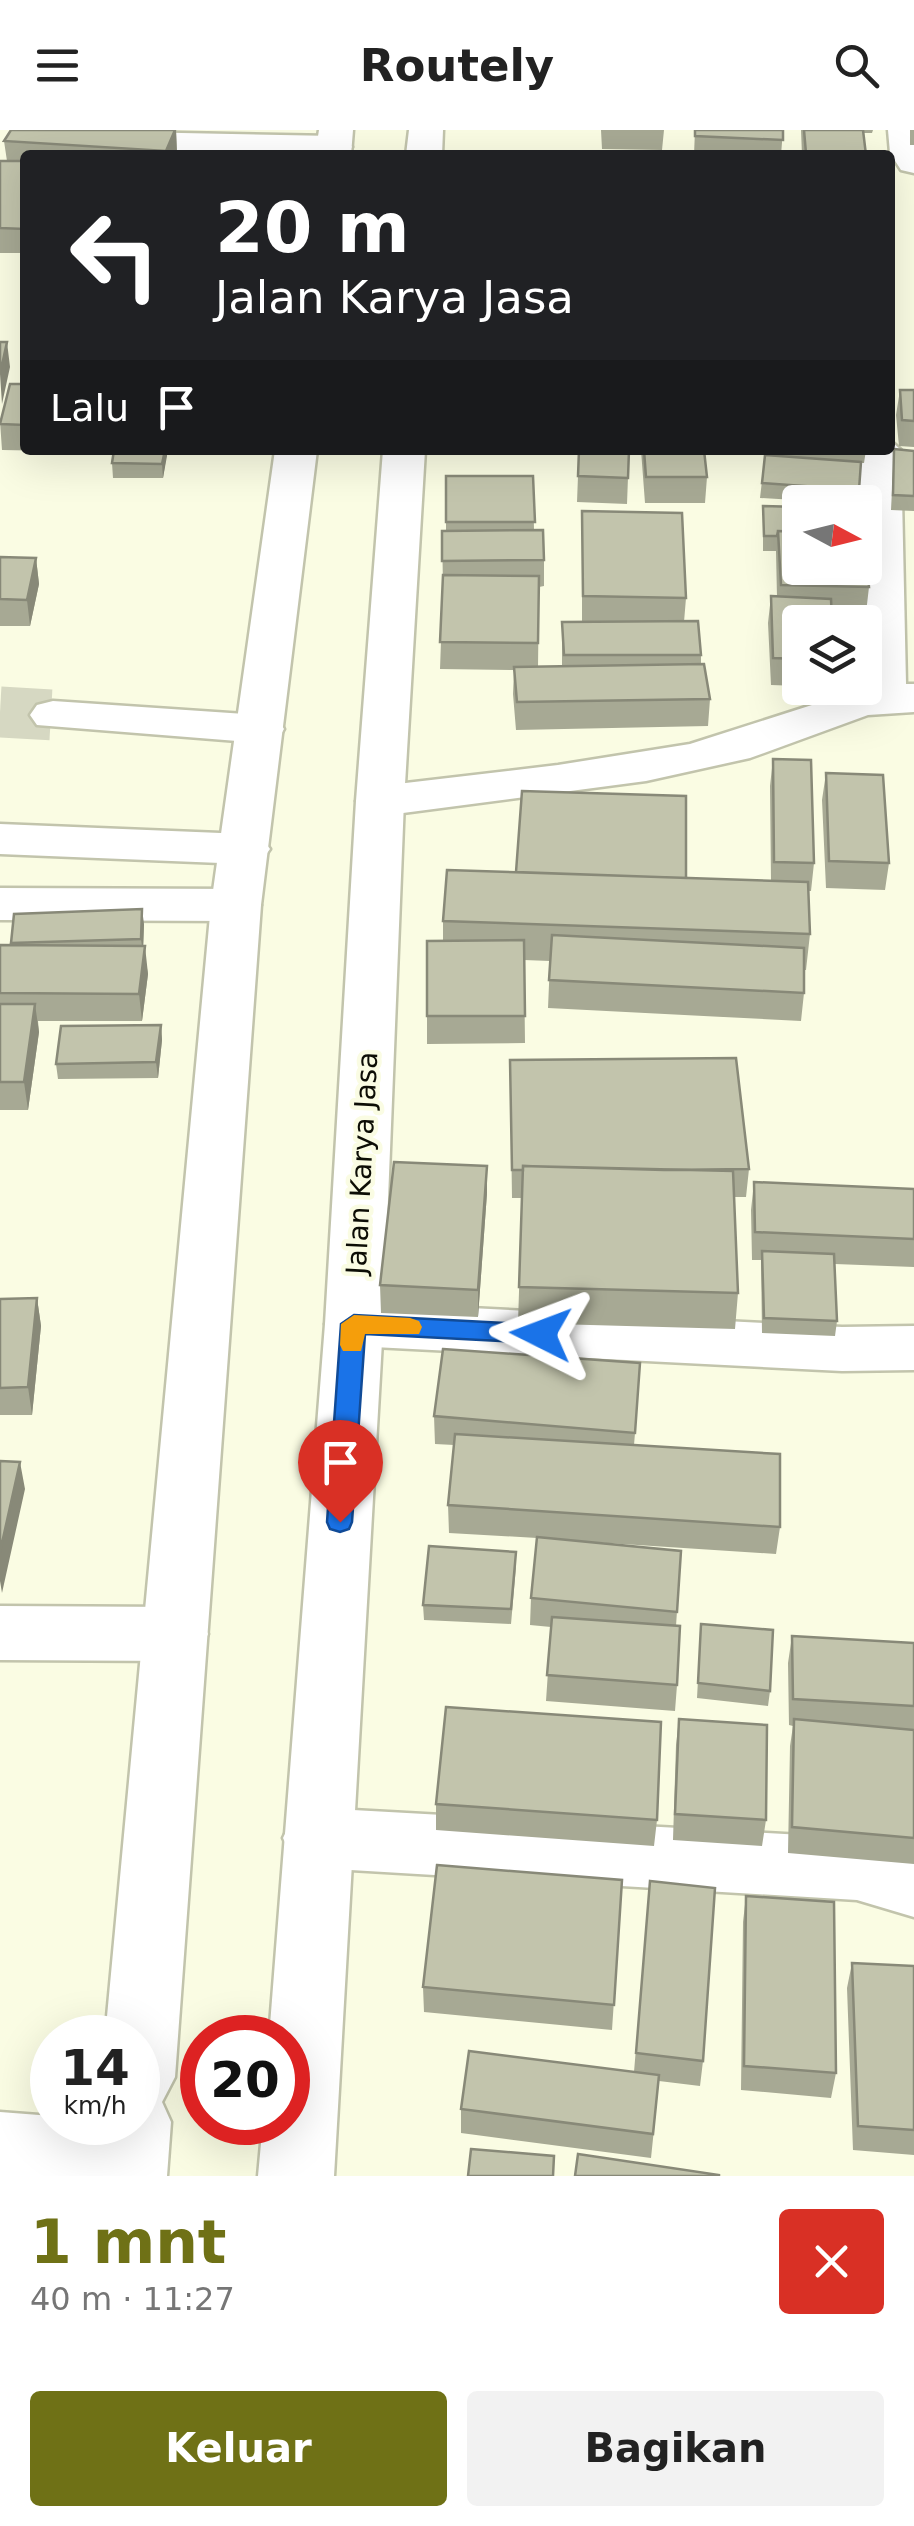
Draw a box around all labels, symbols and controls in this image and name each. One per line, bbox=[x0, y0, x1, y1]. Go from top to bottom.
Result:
icon: menu bbox=[30, 38, 85, 93]
icon: search bbox=[829, 38, 884, 93]
text: Routely bbox=[360, 39, 554, 92]
text: 20 m bbox=[215, 187, 410, 269]
icon: left bbox=[50, 190, 180, 320]
text: Jalan Karya Jasa bbox=[215, 271, 574, 324]
icon: arrive bbox=[149, 380, 204, 435]
text: Lalu bbox=[50, 386, 129, 430]
north arrow bbox=[782, 485, 882, 585]
map controls bbox=[782, 485, 882, 705]
button: layers bbox=[782, 605, 882, 705]
street label: Jalan Karya Jasa bbox=[340, 1051, 384, 1277]
position arrow bbox=[489, 1282, 593, 1386]
pin bbox=[298, 1420, 383, 1523]
icon: arrive bbox=[313, 1435, 368, 1490]
speed limit sign: 20 bbox=[180, 2015, 310, 2145]
text: 14 bbox=[60, 2039, 130, 2097]
text: km/h bbox=[63, 2091, 127, 2120]
text: 1 mnt bbox=[30, 2207, 227, 2277]
button: close bbox=[779, 2209, 884, 2314]
text: 40 m · 11:27 bbox=[30, 2280, 235, 2318]
button: Keluar bbox=[30, 2391, 447, 2506]
button: Bagikan bbox=[467, 2391, 884, 2506]

